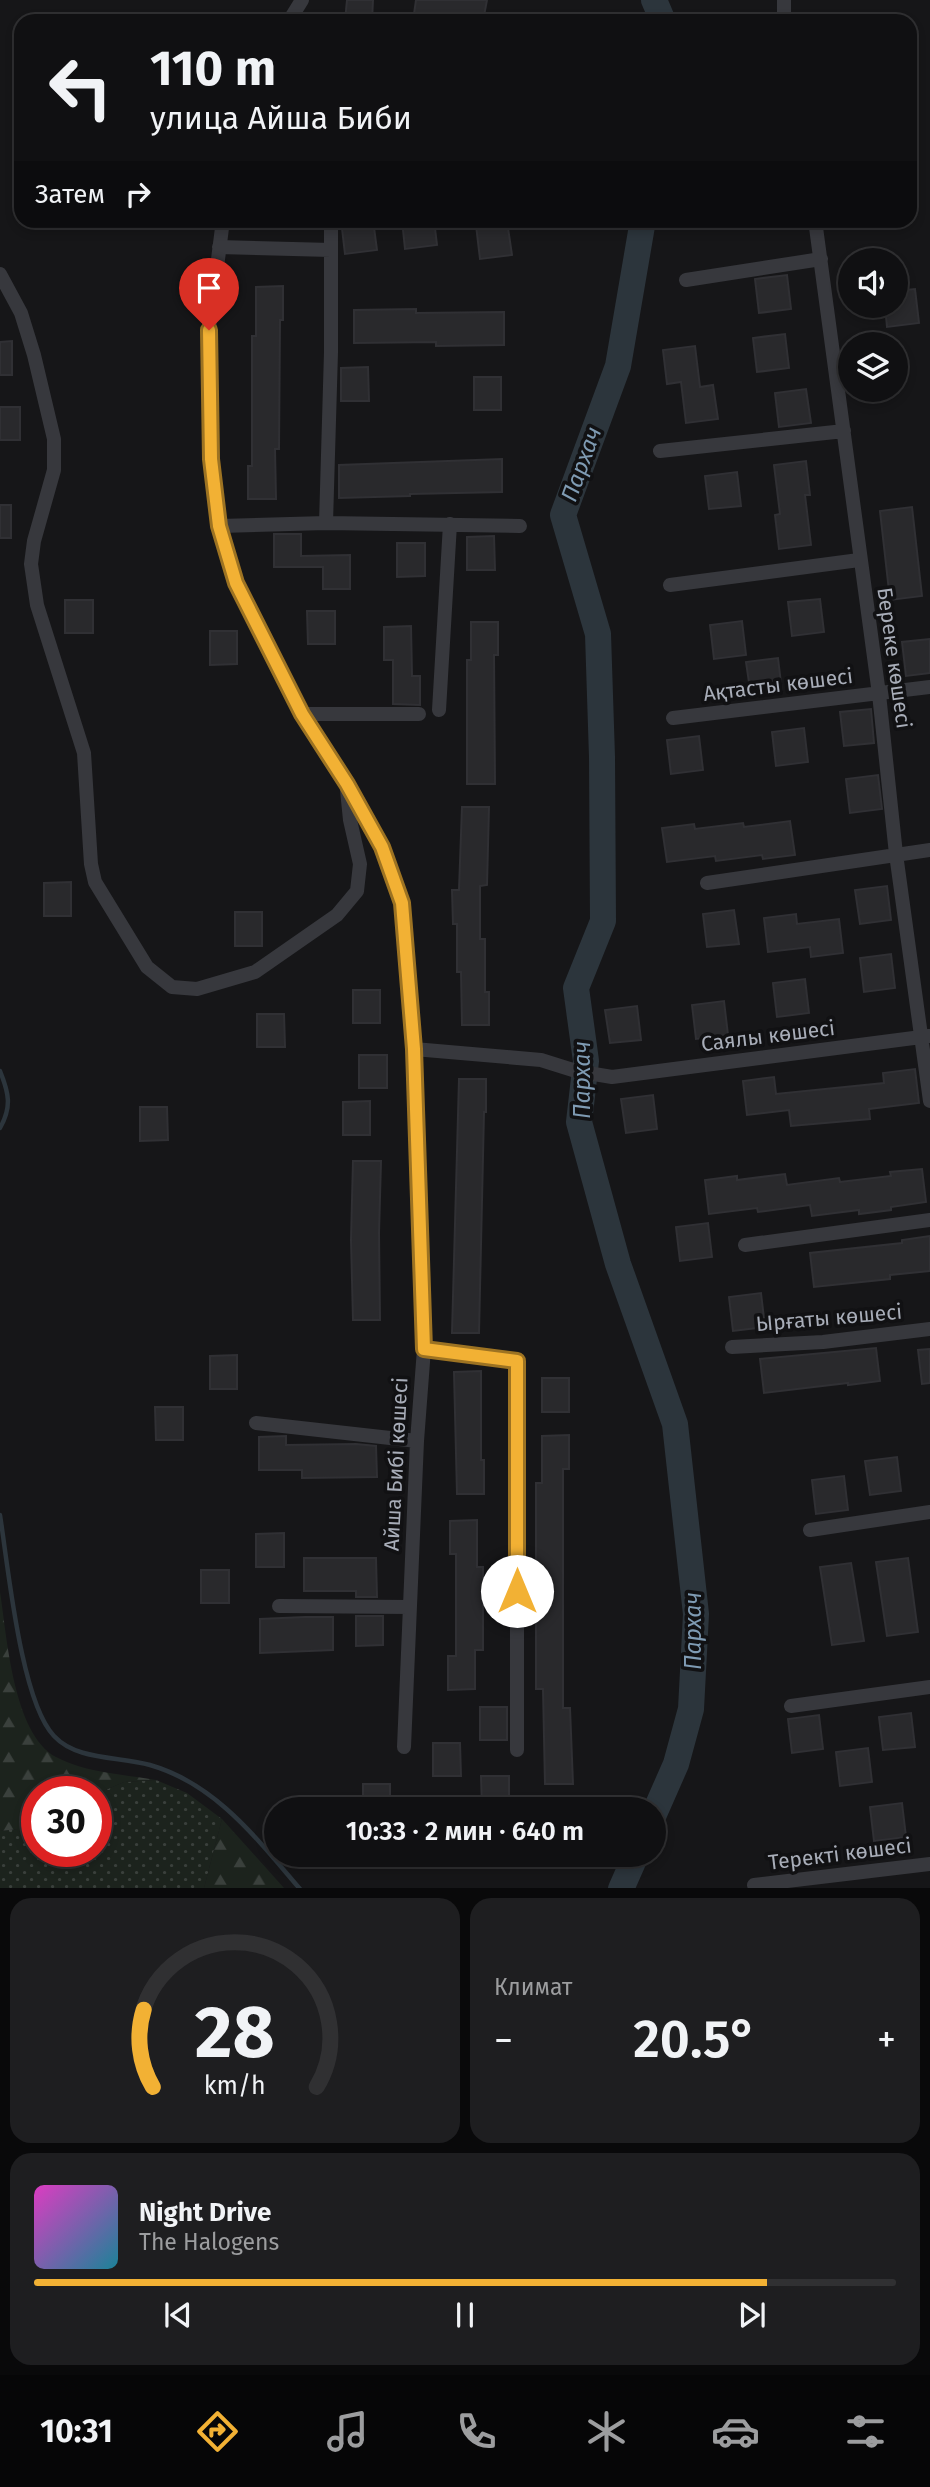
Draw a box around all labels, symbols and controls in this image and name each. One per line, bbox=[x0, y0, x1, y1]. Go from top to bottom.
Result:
text: 110 m bbox=[150, 39, 276, 98]
icon: left bbox=[35, 42, 126, 133]
text: улица Айша Биби bbox=[150, 99, 412, 137]
icon: right bbox=[119, 175, 157, 213]
text: Затем bbox=[35, 179, 105, 210]
map controls bbox=[838, 248, 908, 402]
button: sound bbox=[838, 248, 908, 318]
pin bbox=[179, 258, 239, 330]
icon: arrive bbox=[190, 269, 228, 307]
button: layers bbox=[838, 332, 908, 402]
water label: Пархач bbox=[555, 423, 607, 505]
street label: Береке көшесі bbox=[871, 586, 917, 730]
street label: Ақтасты көшесі bbox=[702, 663, 854, 707]
street label: Саялы көшесі bbox=[700, 1015, 836, 1057]
water label: Пархач bbox=[568, 1041, 596, 1119]
street label: Ырғаты көшесі bbox=[755, 1299, 903, 1337]
street label: Айша Бибі көшесі bbox=[378, 1377, 414, 1551]
position arrow bbox=[480, 1554, 554, 1628]
water label: Пархач bbox=[679, 1592, 707, 1670]
speed limit sign: 30 bbox=[21, 1776, 112, 1867]
text: 10:33 · 2 мин · 640 m bbox=[346, 1816, 584, 1847]
street label: Теректі көшесі bbox=[767, 1832, 913, 1876]
text: Климат bbox=[494, 1973, 572, 2001]
text: 28 bbox=[195, 1989, 275, 2076]
text: 20.5° bbox=[633, 2008, 757, 2071]
text: − bbox=[494, 2017, 513, 2063]
text: + bbox=[877, 2017, 896, 2063]
text: km/h bbox=[204, 2070, 266, 2100]
text: Night Drive bbox=[139, 2197, 271, 2228]
text: The Halogens bbox=[139, 2228, 279, 2256]
icon: previous bbox=[159, 2296, 197, 2334]
icon: pause bbox=[446, 2296, 484, 2334]
icon: next bbox=[733, 2296, 771, 2334]
icon: directions bbox=[193, 2407, 242, 2456]
icon: music bbox=[323, 2407, 372, 2456]
icon: phone bbox=[452, 2407, 501, 2456]
icon: climate bbox=[582, 2407, 631, 2456]
icon: car bbox=[711, 2407, 760, 2456]
icon: filters bbox=[841, 2407, 890, 2456]
text: 10:31 bbox=[40, 2412, 113, 2450]

